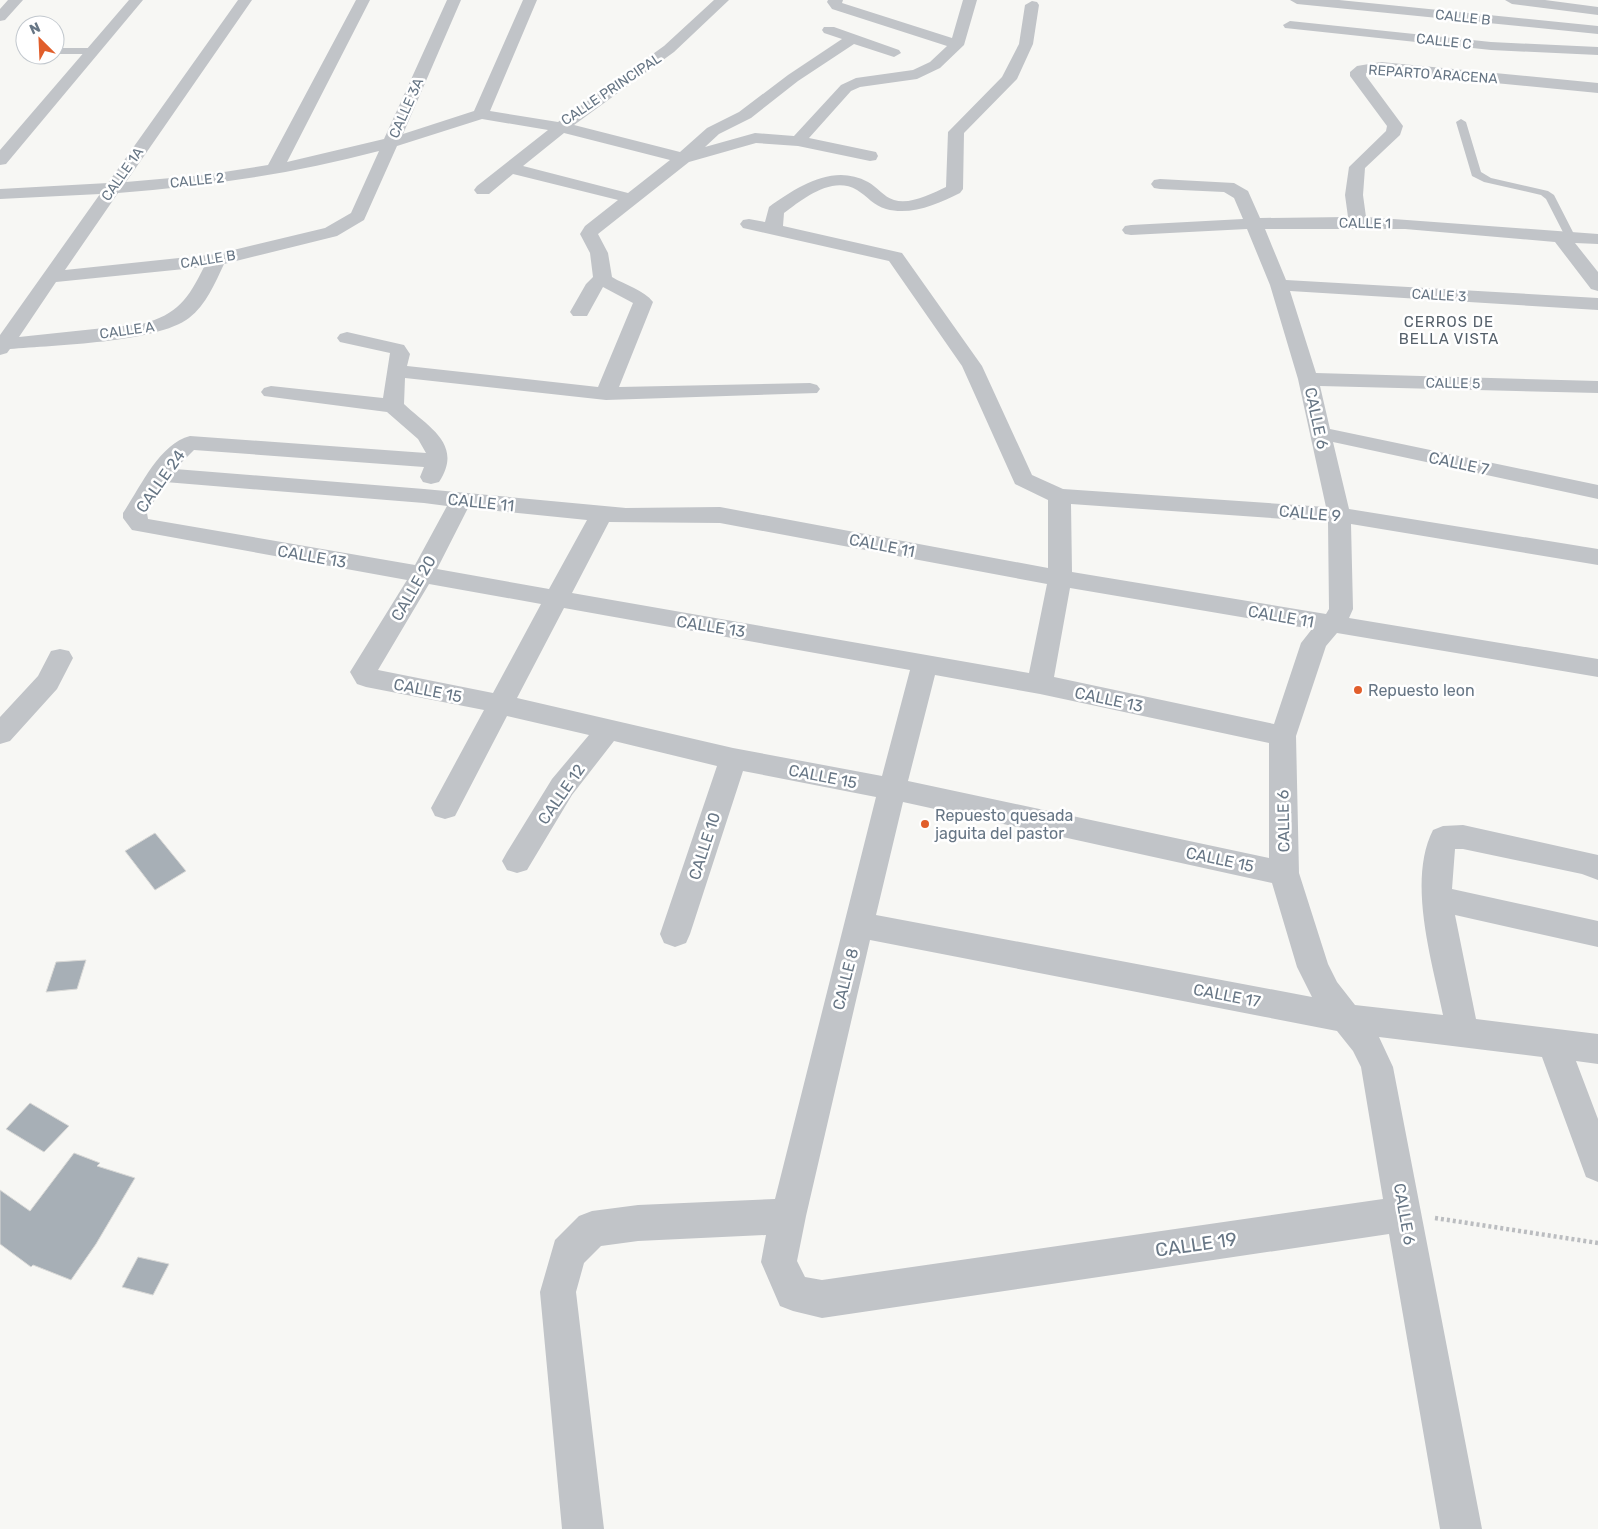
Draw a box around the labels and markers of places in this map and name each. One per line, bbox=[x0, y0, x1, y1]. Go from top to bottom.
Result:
place label: Repuesto leon bbox=[1368, 681, 1475, 700]
marker: Repuesto leon bbox=[1352, 684, 1364, 696]
place label: Repuesto quesada jaguita del pastor bbox=[934, 806, 1073, 843]
marker: Repuesto quesada jaguita del pastor bbox=[919, 818, 931, 830]

